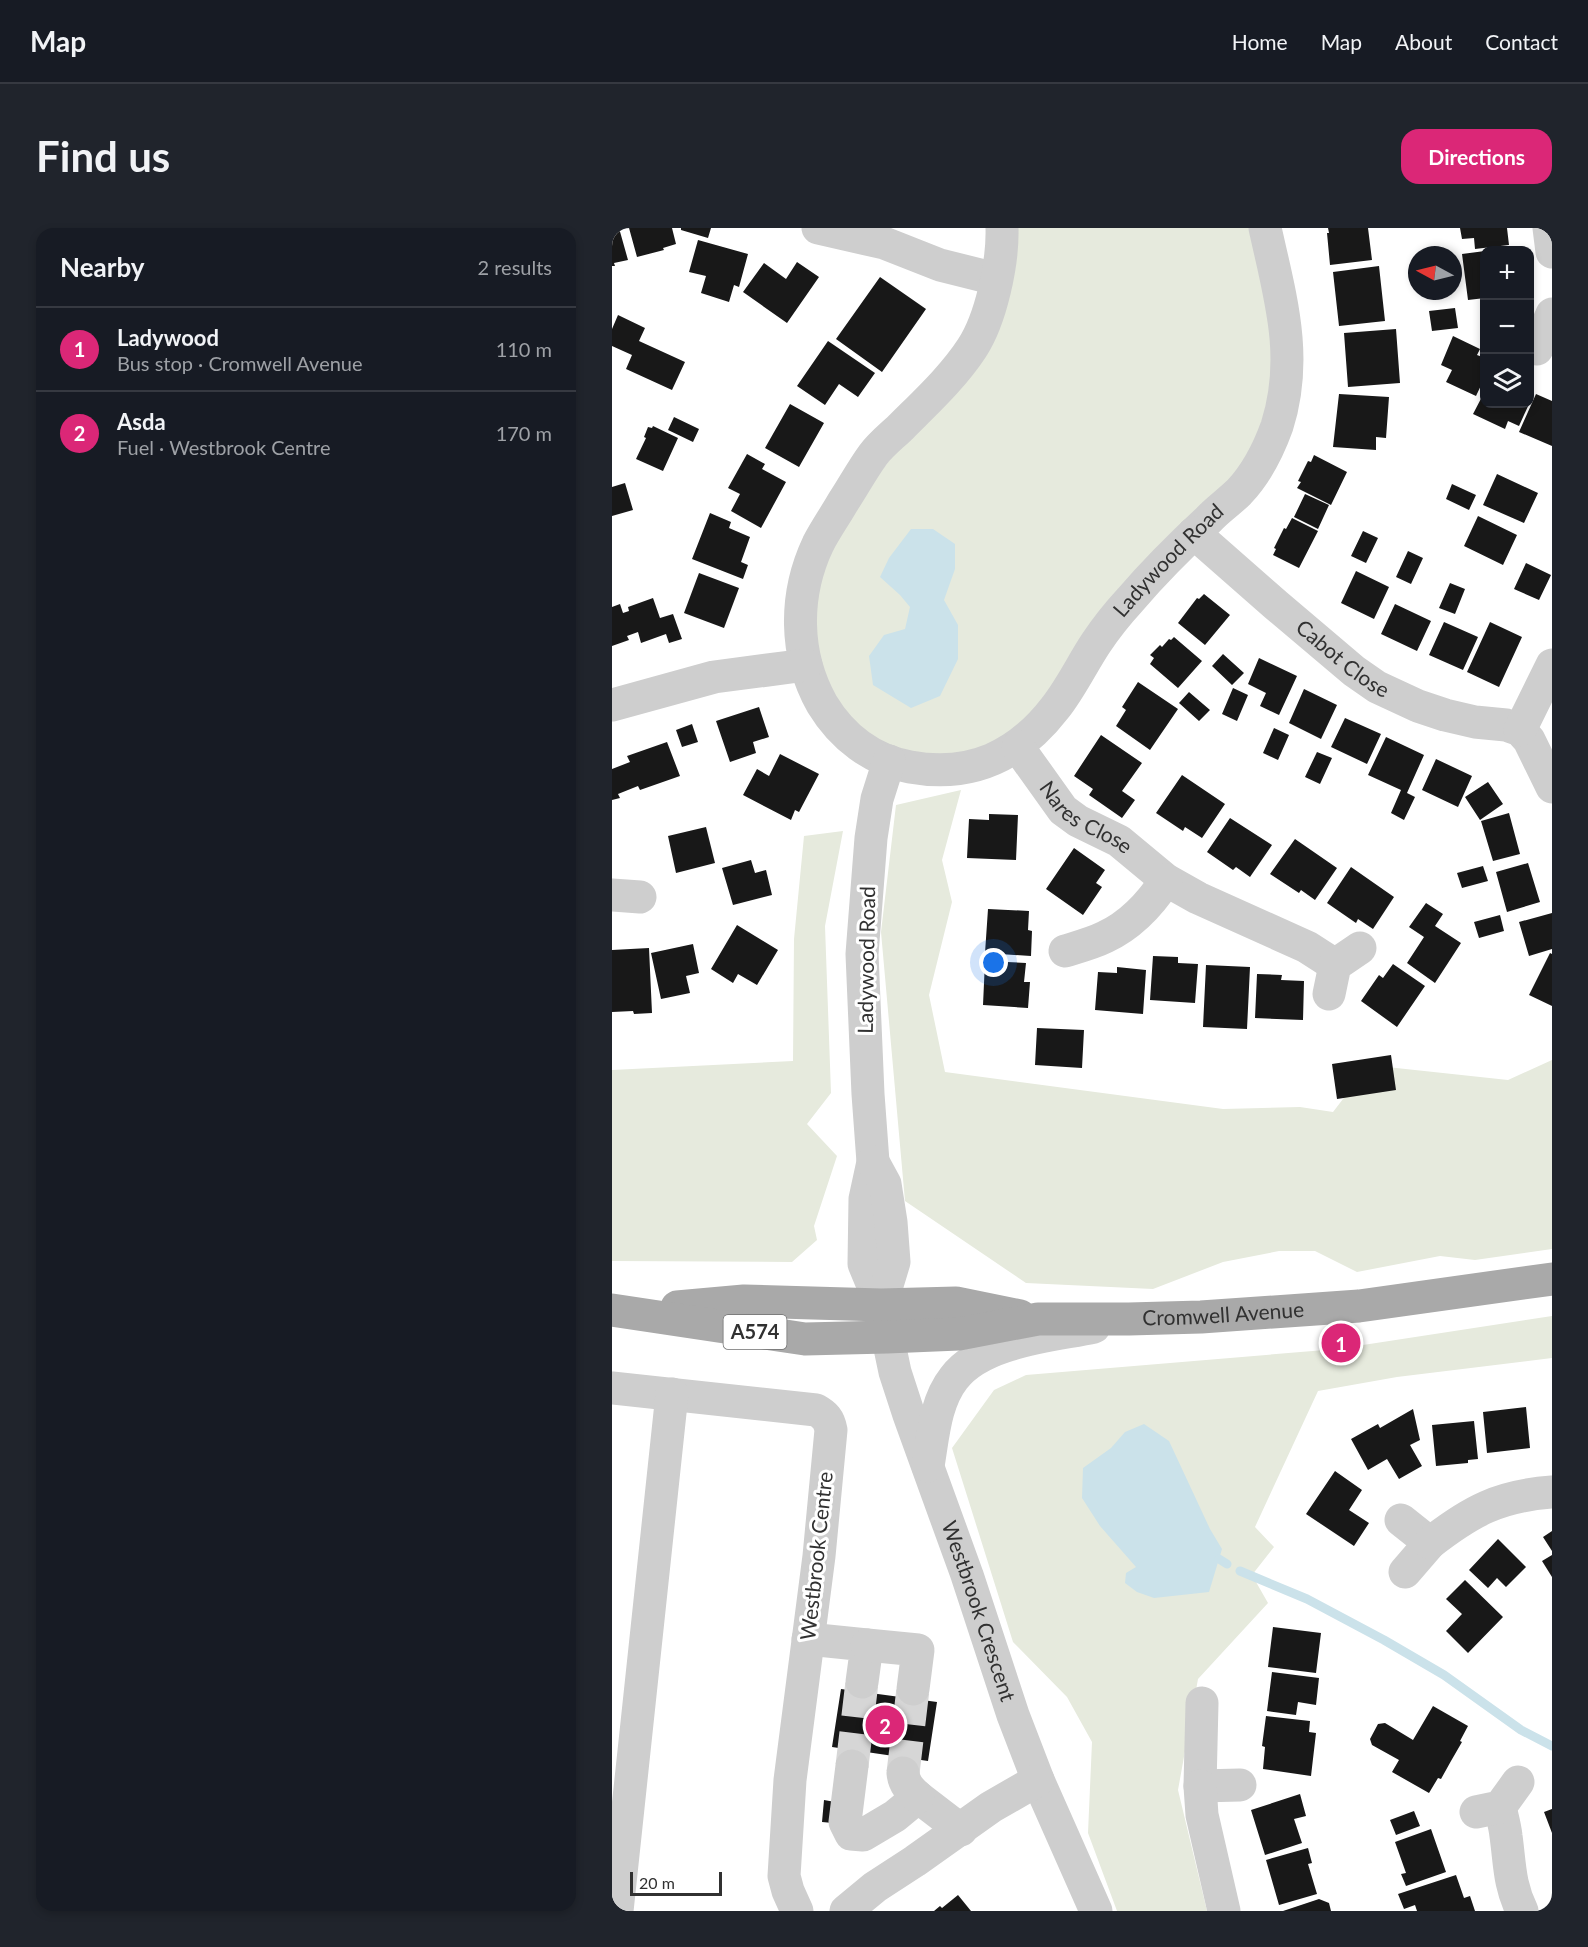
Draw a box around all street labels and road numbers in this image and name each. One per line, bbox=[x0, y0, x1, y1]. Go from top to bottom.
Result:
street label: Ladywood Road bbox=[1107, 498, 1228, 621]
street label: Cabot Close bbox=[1292, 614, 1393, 702]
street label: Nares Close bbox=[1035, 775, 1138, 858]
street label: Ladywood Road bbox=[852, 886, 879, 1034]
street label: Cromwell Avenue bbox=[1142, 1296, 1305, 1330]
road number: A574 bbox=[724, 1315, 786, 1349]
street label: Westbrook Centre bbox=[794, 1470, 837, 1641]
street label: Westbrook Crescent bbox=[937, 1517, 1022, 1704]

